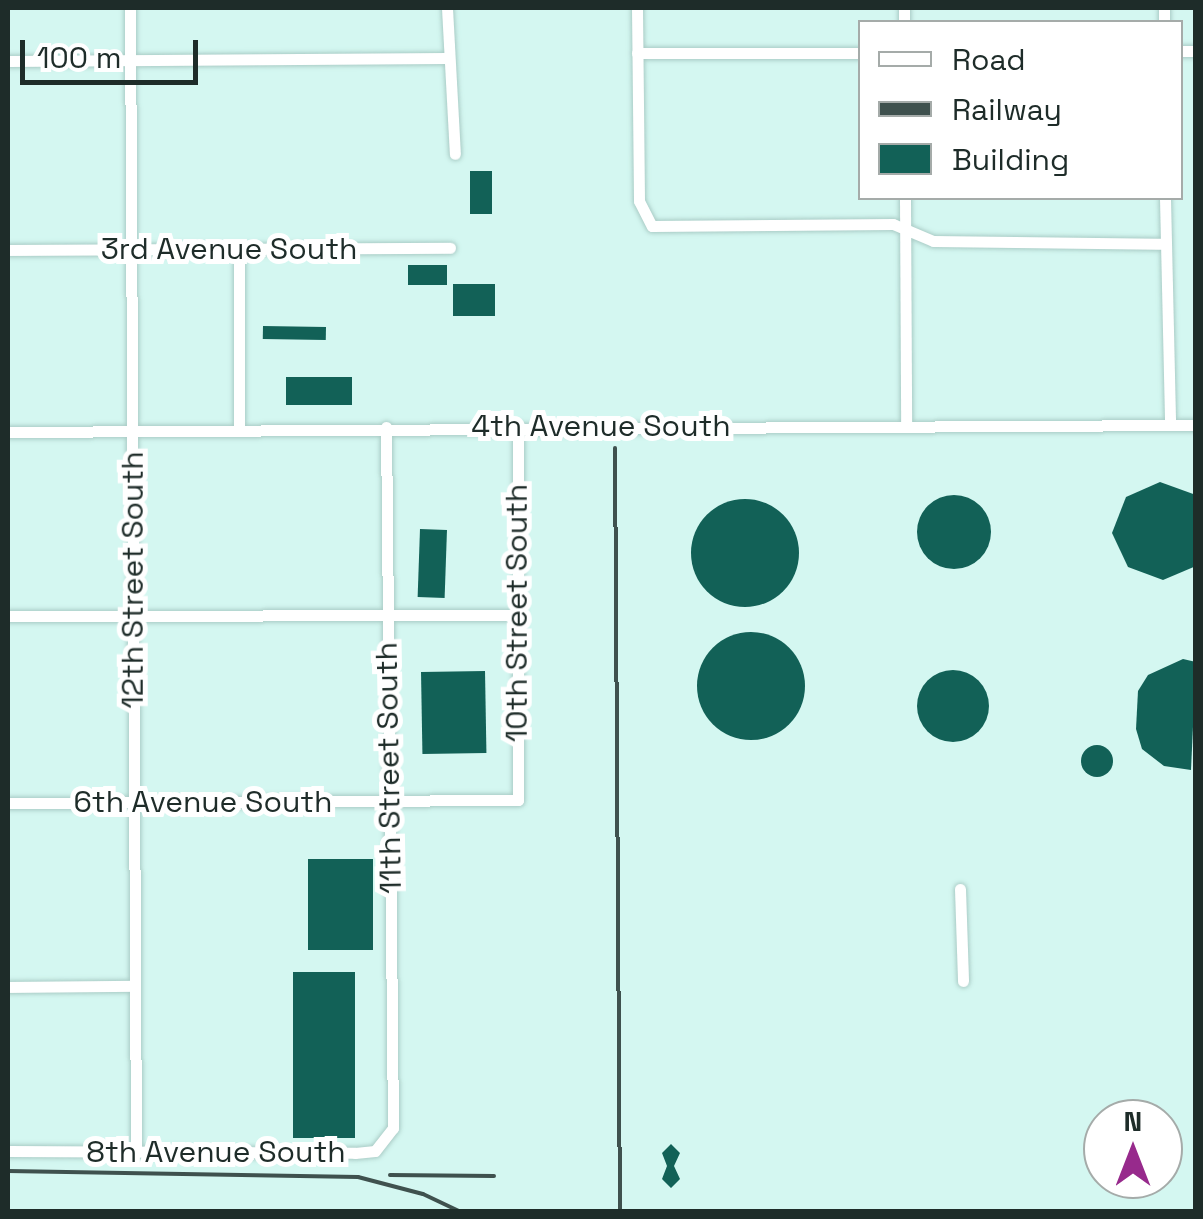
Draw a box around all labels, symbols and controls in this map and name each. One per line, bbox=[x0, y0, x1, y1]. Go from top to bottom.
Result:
scale bar bbox=[25, 20, 202, 82]
legend bbox=[858, 20, 1183, 200]
text: 100 m bbox=[37, 38, 122, 77]
text: Road bbox=[952, 40, 1026, 79]
text: Railway bbox=[952, 90, 1062, 129]
text: Building bbox=[952, 140, 1069, 179]
street label: 3rd Avenue South bbox=[100, 231, 358, 267]
street label: 4th Avenue South bbox=[471, 408, 731, 444]
street label: 12th Street South bbox=[115, 451, 151, 709]
street label: 10th Street South bbox=[499, 484, 535, 742]
street label: 11th Street South bbox=[369, 642, 409, 894]
street label: 6th Avenue South bbox=[73, 784, 333, 820]
north arrow bbox=[1083, 1099, 1183, 1199]
text: N bbox=[1124, 1103, 1142, 1139]
street label: 8th Avenue South bbox=[86, 1134, 346, 1170]

